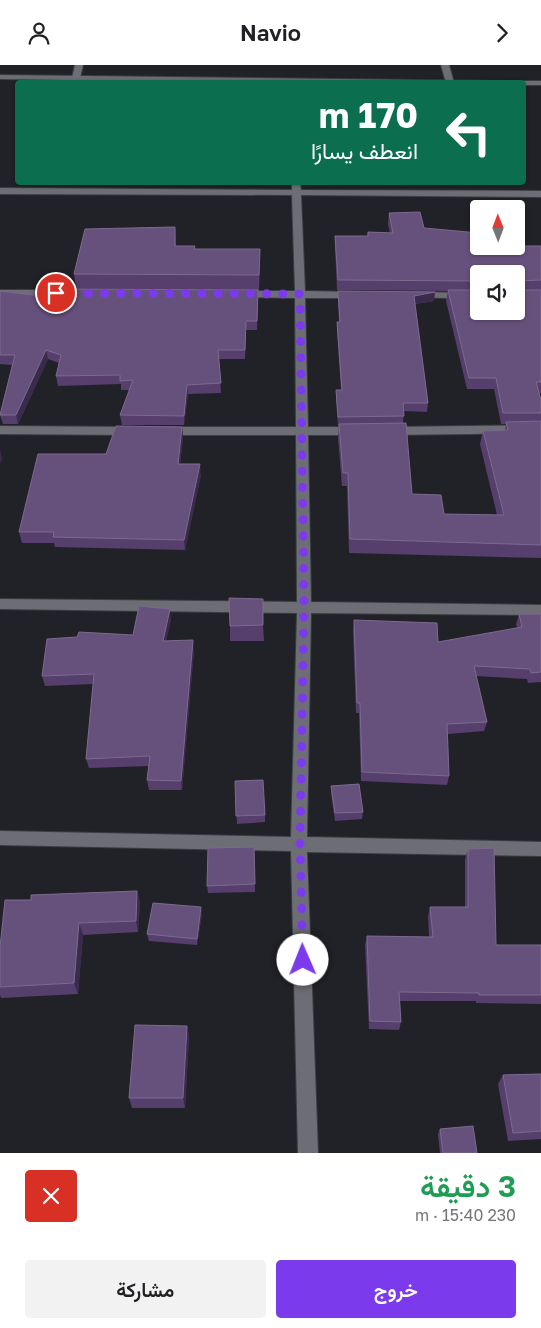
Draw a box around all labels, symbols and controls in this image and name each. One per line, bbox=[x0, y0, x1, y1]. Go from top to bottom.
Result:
icon: person bbox=[25, 19, 53, 47]
text: Navio bbox=[240, 19, 301, 46]
icon: forward bbox=[488, 19, 516, 47]
text: 170 m bbox=[319, 94, 418, 136]
icon: left bbox=[436, 100, 501, 165]
text: انعطف يسارًا bbox=[311, 137, 418, 164]
north arrow bbox=[470, 200, 525, 255]
map controls bbox=[470, 200, 525, 320]
button: sound bbox=[470, 265, 525, 320]
pin bbox=[35, 272, 77, 314]
icon: arrive bbox=[42, 279, 70, 307]
position arrow bbox=[276, 933, 328, 985]
text: 3 دقيقة bbox=[420, 1168, 516, 1204]
button: close bbox=[25, 1170, 77, 1222]
text: 230 m · 15:40 bbox=[415, 1205, 516, 1225]
button: مشاركة bbox=[25, 1260, 266, 1318]
button: خروج bbox=[276, 1260, 516, 1318]

